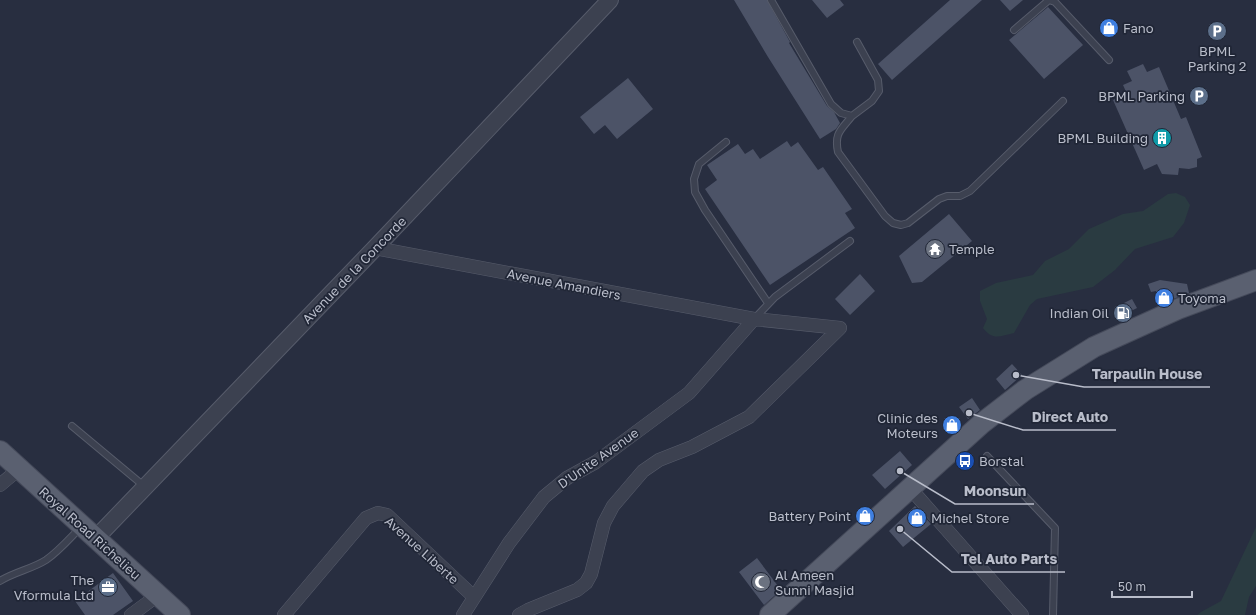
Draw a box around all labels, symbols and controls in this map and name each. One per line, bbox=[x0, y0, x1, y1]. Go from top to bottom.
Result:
shop icon: Fano bbox=[1098, 17, 1120, 39]
place label: Fano bbox=[1123, 20, 1154, 36]
parking icon: BPML Parking 2 bbox=[1206, 20, 1228, 42]
place label: BPML Parking 2 bbox=[1188, 43, 1246, 74]
parking icon: BPML Parking bbox=[1188, 85, 1210, 107]
place label: BPML Parking bbox=[1098, 88, 1185, 104]
building icon: BPML Building bbox=[1151, 127, 1173, 149]
place label: BPML Building bbox=[1057, 130, 1148, 146]
street label: Avenue de la Concorde bbox=[299, 213, 409, 327]
temple icon: Temple bbox=[924, 238, 946, 260]
place label: Temple bbox=[949, 241, 995, 257]
street label: Avenue Amandiers bbox=[506, 265, 622, 303]
shop icon: Toyoma bbox=[1153, 287, 1175, 309]
place label: Toyoma bbox=[1178, 290, 1226, 306]
fuel station icon: Indian Oil bbox=[1112, 302, 1134, 324]
place label: Indian Oil bbox=[1050, 305, 1109, 321]
callout: Tarpaulin House bbox=[1084, 361, 1210, 387]
text: Tarpaulin House bbox=[1092, 365, 1202, 382]
callout: Direct Auto bbox=[1023, 404, 1116, 430]
text: Direct Auto bbox=[1032, 408, 1108, 425]
place label: Clinic des Moteurs bbox=[877, 410, 938, 441]
shop icon: Clinic des Moteurs bbox=[941, 414, 963, 436]
street label: D'Unite Avenue bbox=[555, 424, 641, 492]
bus stop icon: Borstal bbox=[954, 450, 976, 472]
place label: Borstal bbox=[979, 453, 1024, 469]
callout: Moonsun bbox=[955, 478, 1034, 504]
text: Moonsun bbox=[964, 482, 1026, 499]
street label: Royal Road Richelieu bbox=[36, 483, 144, 583]
shop icon: Battery Point bbox=[854, 505, 876, 527]
shop icon: Michel Store bbox=[906, 507, 928, 529]
place label: Battery Point bbox=[769, 508, 851, 524]
place label: Michel Store bbox=[931, 510, 1009, 526]
street label: Avenue Liberte bbox=[382, 513, 462, 587]
callout: Tel Auto Parts bbox=[952, 546, 1065, 572]
text: Tel Auto Parts bbox=[961, 550, 1057, 567]
place label: Al Ameen Sunni Masjid bbox=[775, 567, 854, 598]
mosque icon: Al Ameen Sunni Masjid bbox=[750, 571, 772, 593]
place label: The Vformula Ltd bbox=[14, 572, 94, 603]
scale bar bbox=[1112, 573, 1192, 599]
office icon: The Vformula Ltd bbox=[97, 576, 119, 598]
text: 50 m bbox=[1118, 579, 1146, 594]

